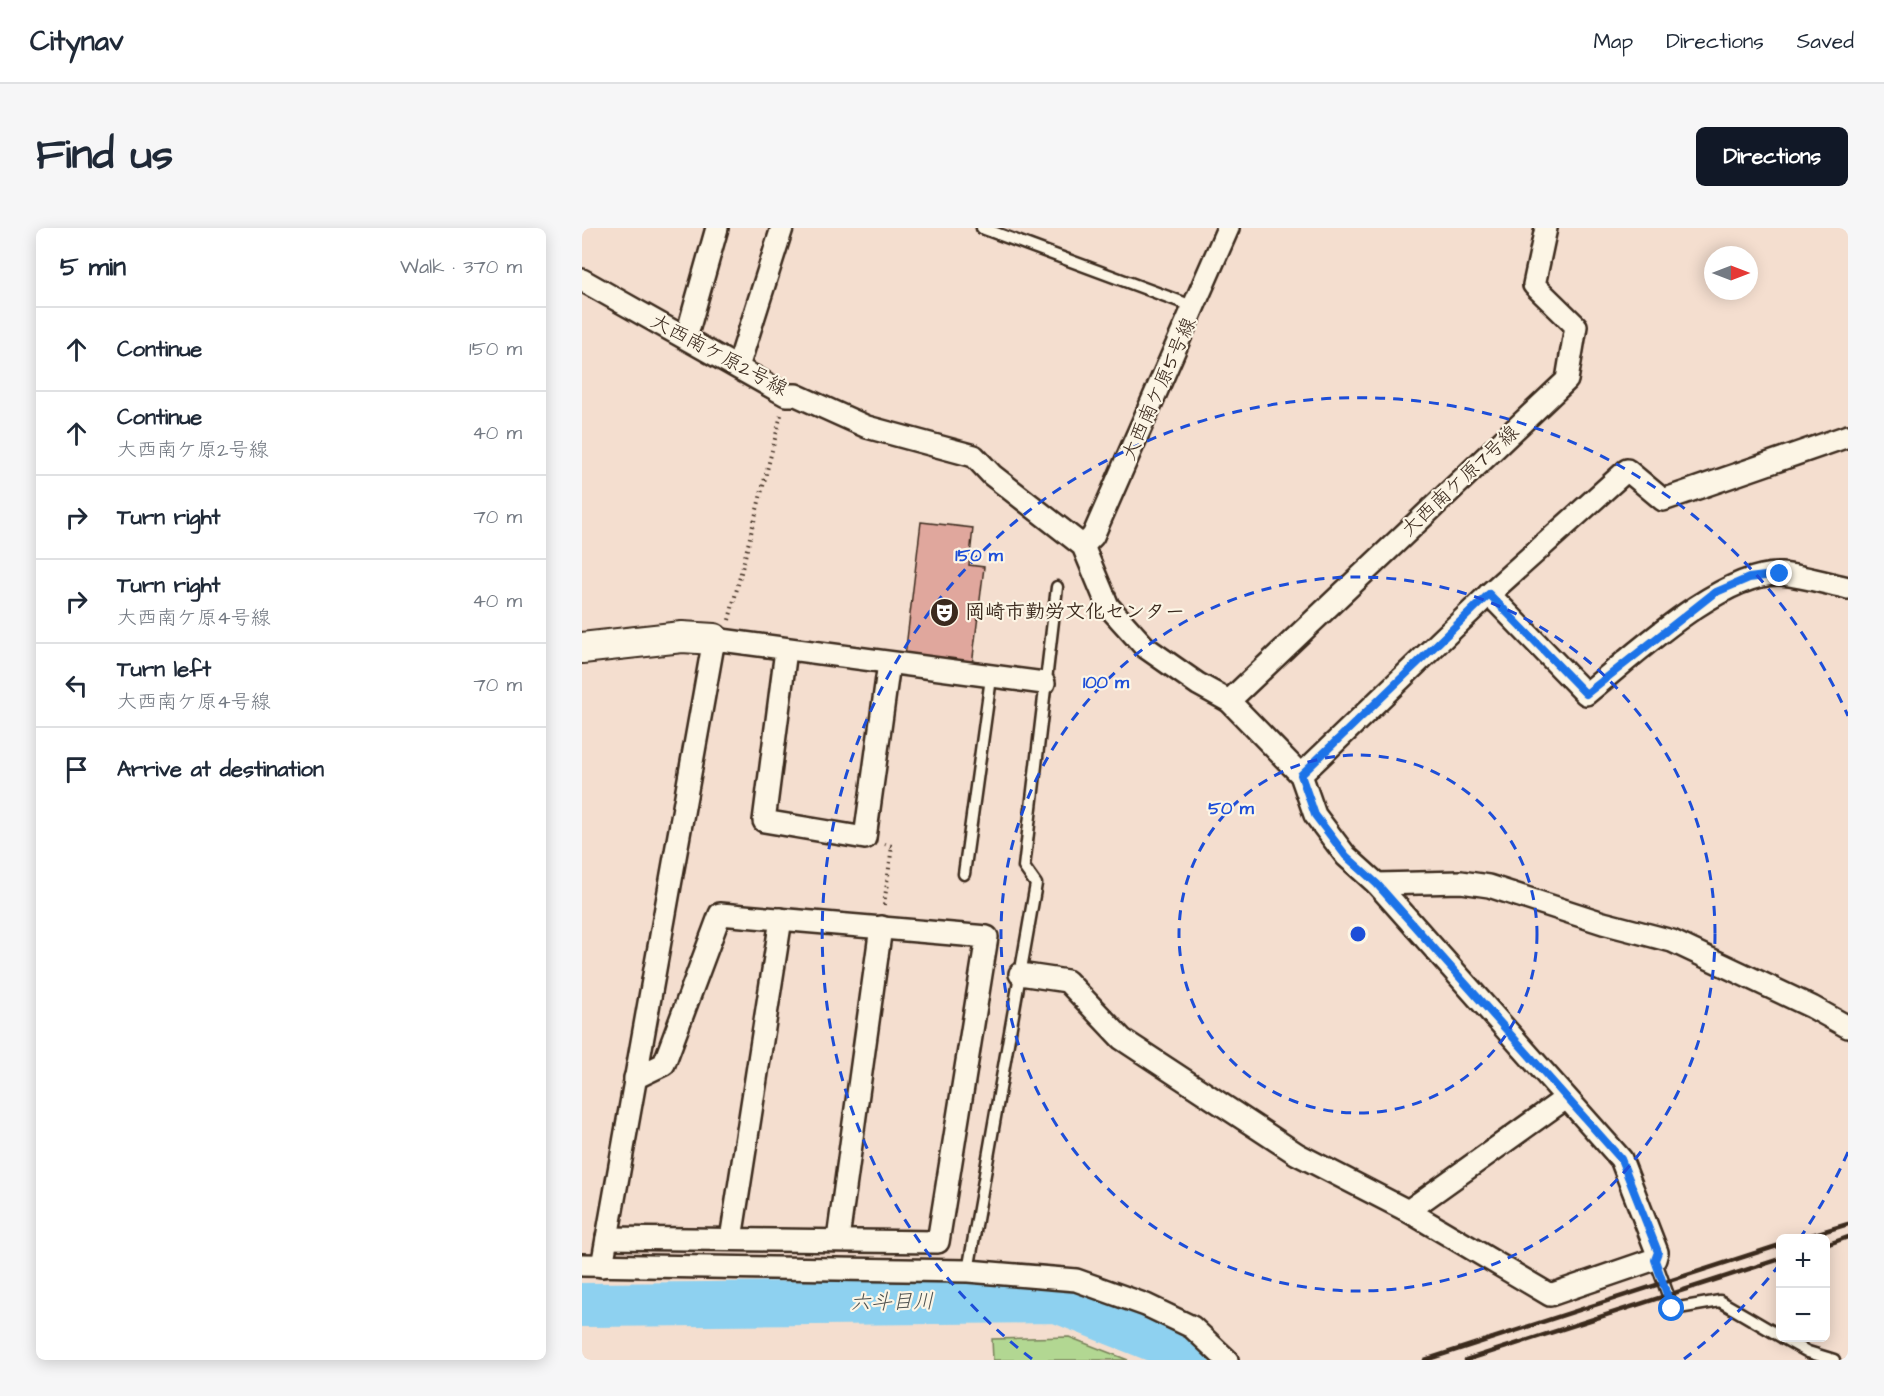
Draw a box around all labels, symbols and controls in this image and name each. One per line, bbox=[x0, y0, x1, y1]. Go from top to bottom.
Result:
text: Citynav bbox=[30, 22, 124, 61]
text: Map bbox=[1593, 27, 1633, 56]
text: Directions bbox=[1666, 27, 1764, 56]
text: Saved bbox=[1797, 27, 1854, 56]
text: Find us bbox=[36, 127, 173, 185]
button: Directions bbox=[1696, 127, 1848, 186]
north arrow bbox=[1704, 246, 1758, 300]
text: 5 min bbox=[60, 249, 126, 285]
text: Walk · 370 m bbox=[400, 253, 522, 281]
street label: 大西南ケ原2号線 bbox=[646, 307, 792, 403]
street label: 大西南ケ原5号線 bbox=[1115, 313, 1203, 465]
icon: ahead bbox=[60, 333, 93, 366]
text: Continue bbox=[117, 334, 202, 365]
text: 150 m bbox=[469, 335, 522, 363]
text: Continue bbox=[117, 402, 202, 433]
icon: ahead bbox=[60, 417, 93, 450]
text: 40 m bbox=[472, 419, 522, 447]
street label: 大西南ケ原7号線 bbox=[1395, 419, 1525, 543]
text: 大西南ケ原2号線 bbox=[117, 436, 268, 464]
icon: right bbox=[60, 501, 93, 534]
text: Turn right bbox=[117, 502, 220, 533]
text: 70 m bbox=[474, 503, 522, 531]
text: 150 m bbox=[955, 543, 1004, 568]
route end bbox=[1766, 560, 1792, 586]
text: Turn right bbox=[117, 570, 220, 601]
icon: right bbox=[60, 585, 93, 618]
text: 40 m bbox=[472, 587, 522, 615]
theatre icon: 岡崎市勤労文化センター bbox=[928, 596, 960, 628]
place label: 岡崎市勤労文化センター bbox=[965, 598, 1185, 626]
text: 大西南ケ原4号線 bbox=[117, 604, 271, 632]
text: Turn left bbox=[117, 654, 211, 685]
icon: left bbox=[60, 669, 93, 702]
text: 100 m bbox=[1083, 670, 1130, 695]
text: 70 m bbox=[474, 671, 522, 699]
text: 大西南ケ原4号線 bbox=[117, 688, 271, 716]
icon: arrive bbox=[60, 753, 93, 786]
text: Arrive at destination bbox=[117, 754, 324, 785]
text: 50 m bbox=[1208, 796, 1255, 821]
centre of rings bbox=[1348, 924, 1368, 944]
map controls bbox=[1776, 1234, 1830, 1342]
button: + bbox=[1776, 1234, 1830, 1288]
water label: 六斗目川 bbox=[850, 1287, 934, 1317]
button: − bbox=[1776, 1288, 1830, 1342]
route start bbox=[1658, 1295, 1684, 1321]

